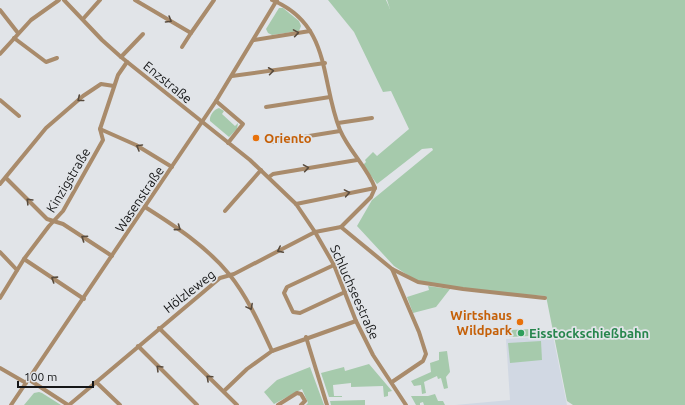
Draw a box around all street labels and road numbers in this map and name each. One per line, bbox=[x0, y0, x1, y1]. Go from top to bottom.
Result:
street label: Enzstraße bbox=[141, 58, 195, 106]
street label: Kinzigstraße bbox=[43, 145, 93, 215]
street label: Wasenstraße bbox=[112, 164, 166, 234]
street label: Schluchseestraße bbox=[328, 243, 382, 341]
street label: Hölzleweg bbox=[161, 267, 217, 315]

